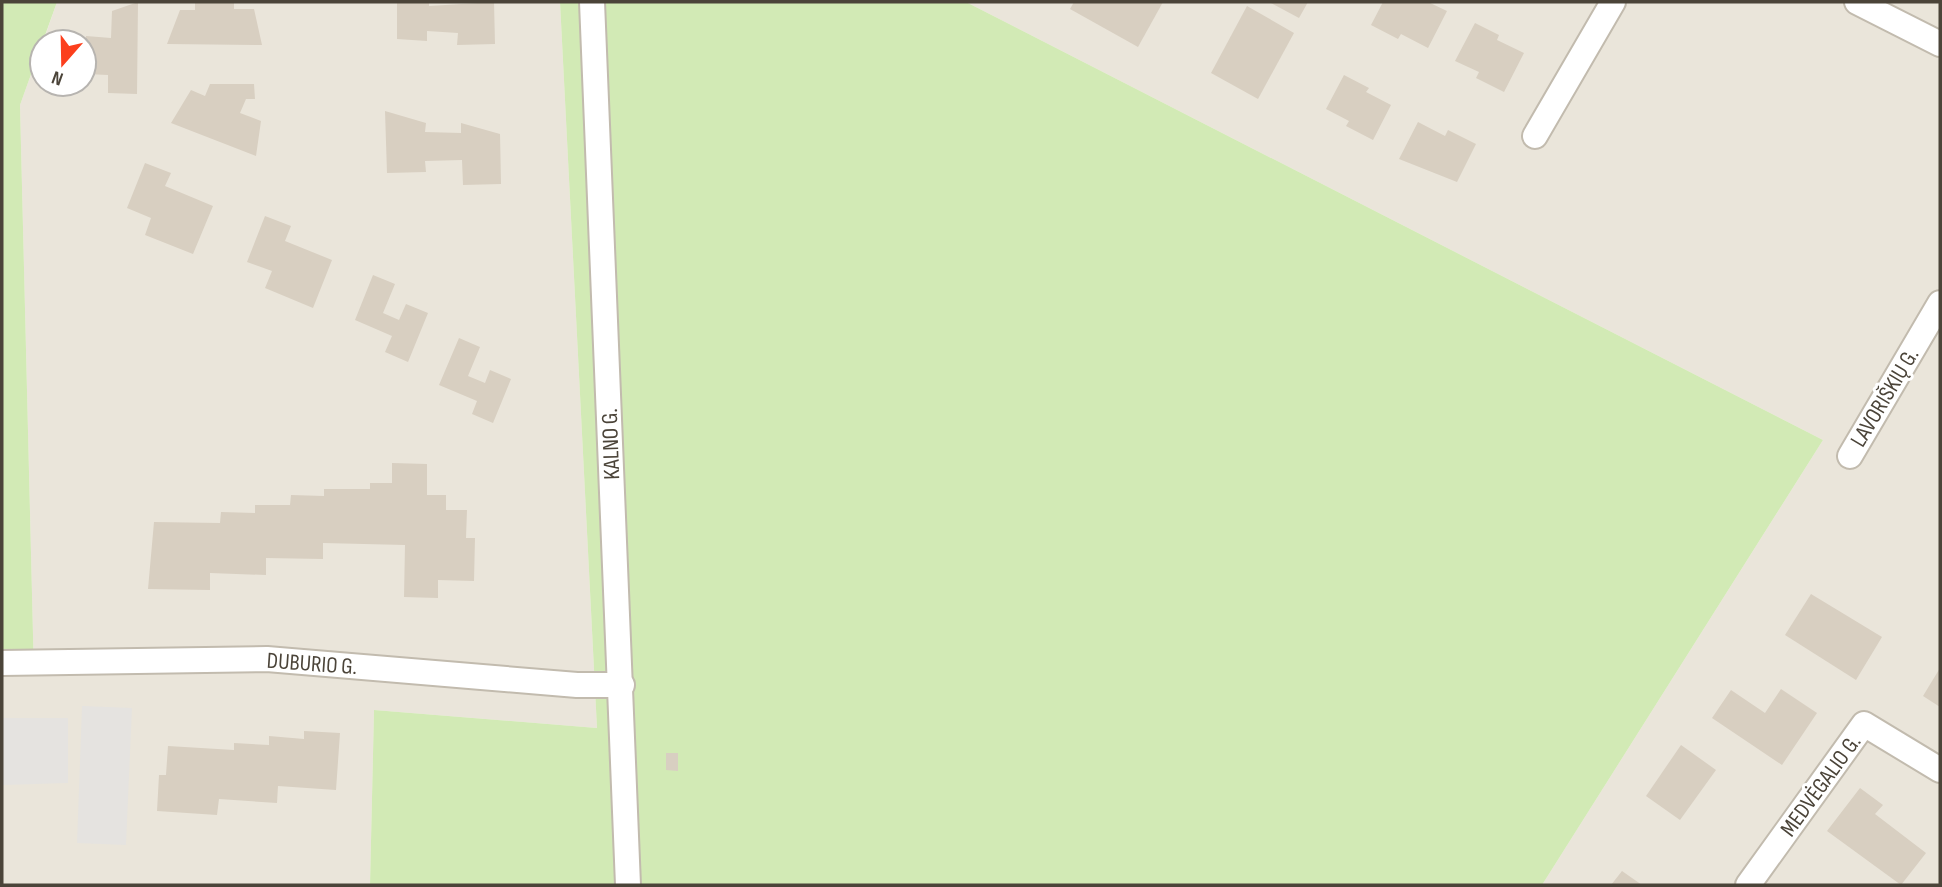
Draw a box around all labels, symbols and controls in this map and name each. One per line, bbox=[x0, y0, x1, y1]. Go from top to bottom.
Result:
north arrow bbox=[28, 28, 98, 98]
text: N bbox=[49, 65, 66, 90]
street label: LAVORIŠKIŲ G. bbox=[1844, 343, 1925, 452]
street label: KALNO G. bbox=[596, 408, 626, 480]
street label: DUBURIO G. bbox=[266, 647, 358, 681]
street label: MEDVĖGALIO G. bbox=[1774, 729, 1867, 842]

